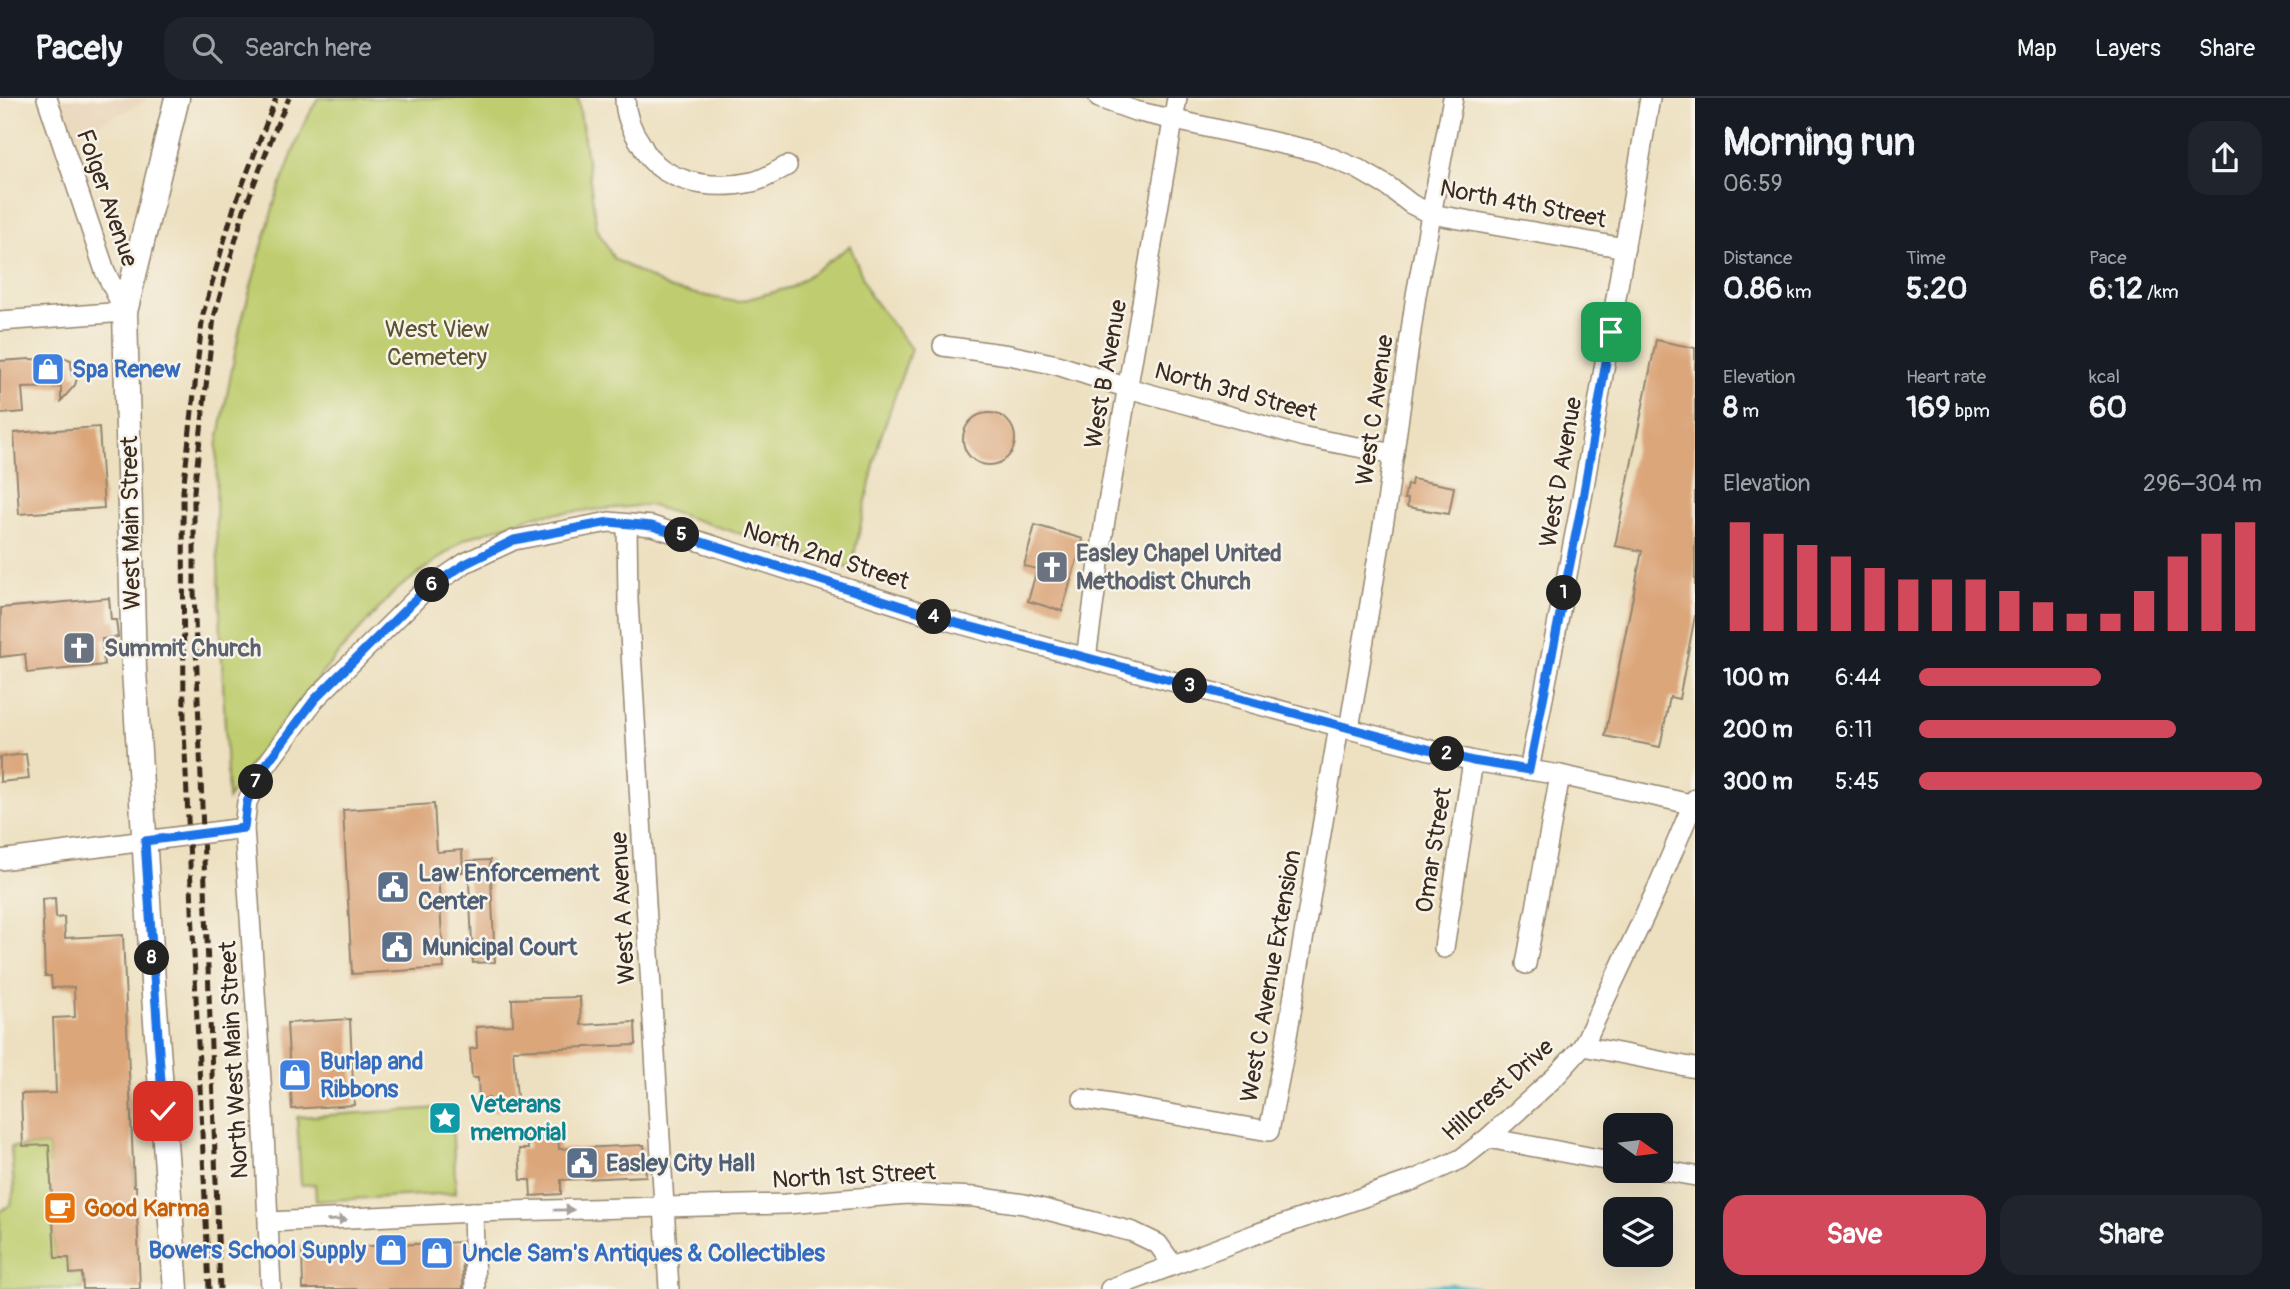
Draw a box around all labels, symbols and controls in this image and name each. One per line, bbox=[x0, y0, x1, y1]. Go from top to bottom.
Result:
search box bbox=[164, 17, 654, 80]
text: Pacely bbox=[35, 28, 122, 69]
icon: search bbox=[188, 29, 226, 67]
text: Search here bbox=[244, 32, 371, 64]
text: Map bbox=[2017, 34, 2057, 63]
text: Layers bbox=[2095, 34, 2161, 63]
text: Share bbox=[2199, 34, 2255, 63]
text: Morning run bbox=[1723, 119, 1915, 167]
button: share bbox=[2188, 121, 2262, 195]
street label: Folger Avenue bbox=[70, 126, 144, 271]
text: 06:59 bbox=[1723, 169, 1783, 198]
street label: North 4th Street bbox=[1437, 174, 1609, 234]
text: Distance bbox=[1723, 246, 1792, 270]
text: Time bbox=[1906, 246, 1946, 270]
text: Pace bbox=[2089, 246, 2127, 270]
text: 0.86 bbox=[1723, 270, 1783, 307]
text: 5:20 bbox=[1906, 270, 1968, 307]
text: 6:12 bbox=[2089, 270, 2143, 307]
text: km bbox=[1783, 280, 1812, 304]
text: /km bbox=[2143, 280, 2179, 304]
street label: West B Avenue bbox=[1079, 297, 1133, 451]
pin bbox=[1581, 302, 1641, 362]
icon: arrive bbox=[1592, 313, 1630, 351]
park label: West View Cemetery bbox=[385, 315, 489, 372]
street label: West C Avenue bbox=[1350, 333, 1400, 487]
shop icon: Spa Renew bbox=[29, 350, 67, 388]
place label: Spa Renew bbox=[72, 355, 181, 384]
street label: North 3rd Street bbox=[1151, 356, 1321, 428]
text: Elevation bbox=[1723, 365, 1795, 389]
text: Heart rate bbox=[1906, 365, 1986, 389]
text: kcal bbox=[2089, 365, 2120, 389]
text: 8 bbox=[1723, 389, 1738, 426]
text: 169 bbox=[1906, 389, 1951, 426]
text: 60 bbox=[2089, 389, 2127, 426]
street label: West D Avenue bbox=[1534, 394, 1589, 549]
text: m bbox=[1738, 399, 1759, 423]
text: bpm bbox=[1951, 399, 1990, 423]
street label: West Main Street bbox=[115, 435, 147, 610]
text: Elevation bbox=[1723, 469, 1811, 498]
text: 296–304 m bbox=[2143, 469, 2262, 498]
street label: North 2nd Street bbox=[739, 515, 913, 597]
pin: 5 bbox=[664, 518, 700, 552]
text: 5 bbox=[676, 522, 687, 546]
place label: Easley Chapel United Methodist Church bbox=[1076, 539, 1282, 596]
church icon: Easley Chapel United Methodist Church bbox=[1033, 548, 1071, 586]
pin: 6 bbox=[414, 568, 450, 602]
text: 6 bbox=[426, 572, 437, 596]
pin: 1 bbox=[1546, 575, 1582, 610]
text: 1 bbox=[1560, 580, 1567, 604]
pin: 4 bbox=[916, 600, 951, 634]
text: 4 bbox=[928, 604, 939, 628]
church icon: Summit Church bbox=[60, 629, 98, 667]
place label: Summit Church bbox=[104, 634, 261, 663]
text: 100 m bbox=[1723, 663, 1789, 692]
text: 6:44 bbox=[1835, 663, 1881, 692]
pin: 3 bbox=[1172, 668, 1208, 704]
text: 3 bbox=[1184, 673, 1195, 697]
text: 200 m bbox=[1723, 715, 1793, 744]
text: 6:11 bbox=[1835, 715, 1873, 744]
pin: 2 bbox=[1430, 736, 1464, 772]
text: 2 bbox=[1441, 741, 1452, 765]
pin: 7 bbox=[238, 764, 274, 800]
text: 300 m bbox=[1723, 767, 1793, 796]
text: 5:45 bbox=[1835, 767, 1879, 796]
text: 7 bbox=[250, 769, 261, 793]
street label: Omar Street bbox=[1410, 785, 1458, 915]
street label: West A Avenue bbox=[605, 831, 641, 985]
street label: West C Avenue Extension bbox=[1235, 848, 1307, 1104]
place label: Law Enforcement Center bbox=[418, 859, 601, 916]
public building icon: Law Enforcement Center bbox=[374, 868, 412, 906]
public building icon: Municipal Court bbox=[378, 928, 416, 966]
place label: Municipal Court bbox=[422, 933, 578, 962]
pin: 8 bbox=[134, 940, 170, 976]
street label: North West Main Street bbox=[213, 940, 255, 1180]
text: 8 bbox=[147, 945, 156, 969]
street label: Hillcrest Drive bbox=[1436, 1032, 1560, 1148]
place label: Burlap and Ribbons bbox=[320, 1047, 423, 1104]
shop icon: Burlap and Ribbons bbox=[276, 1056, 314, 1094]
pin bbox=[133, 1081, 193, 1141]
place label: Veterans memorial bbox=[470, 1090, 567, 1147]
icon: check bbox=[144, 1092, 182, 1130]
place icon: Veterans memorial bbox=[426, 1099, 464, 1137]
north arrow bbox=[1603, 1113, 1673, 1183]
map controls bbox=[1603, 1113, 1673, 1267]
public building icon: Easley City Hall bbox=[563, 1144, 601, 1182]
place label: Easley City Hall bbox=[606, 1149, 755, 1178]
street label: North 1st Street bbox=[771, 1157, 937, 1195]
cafe icon: Good Karma bbox=[41, 1189, 79, 1227]
place label: Good Karma bbox=[84, 1194, 209, 1223]
button: Save bbox=[1723, 1195, 1986, 1275]
button: Share bbox=[2000, 1195, 2262, 1275]
button: layers bbox=[1603, 1197, 1673, 1267]
one-way arrow bbox=[553, 1204, 575, 1216]
one-way arrow bbox=[326, 1214, 348, 1225]
shop icon: Bowers School Supply bbox=[372, 1231, 410, 1269]
shop icon: Uncle Sam's Antiques & Collectibles bbox=[418, 1234, 456, 1272]
place label: Bowers School Supply bbox=[148, 1236, 367, 1265]
place label: Uncle Sam's Antiques & Collectibles bbox=[462, 1239, 825, 1268]

